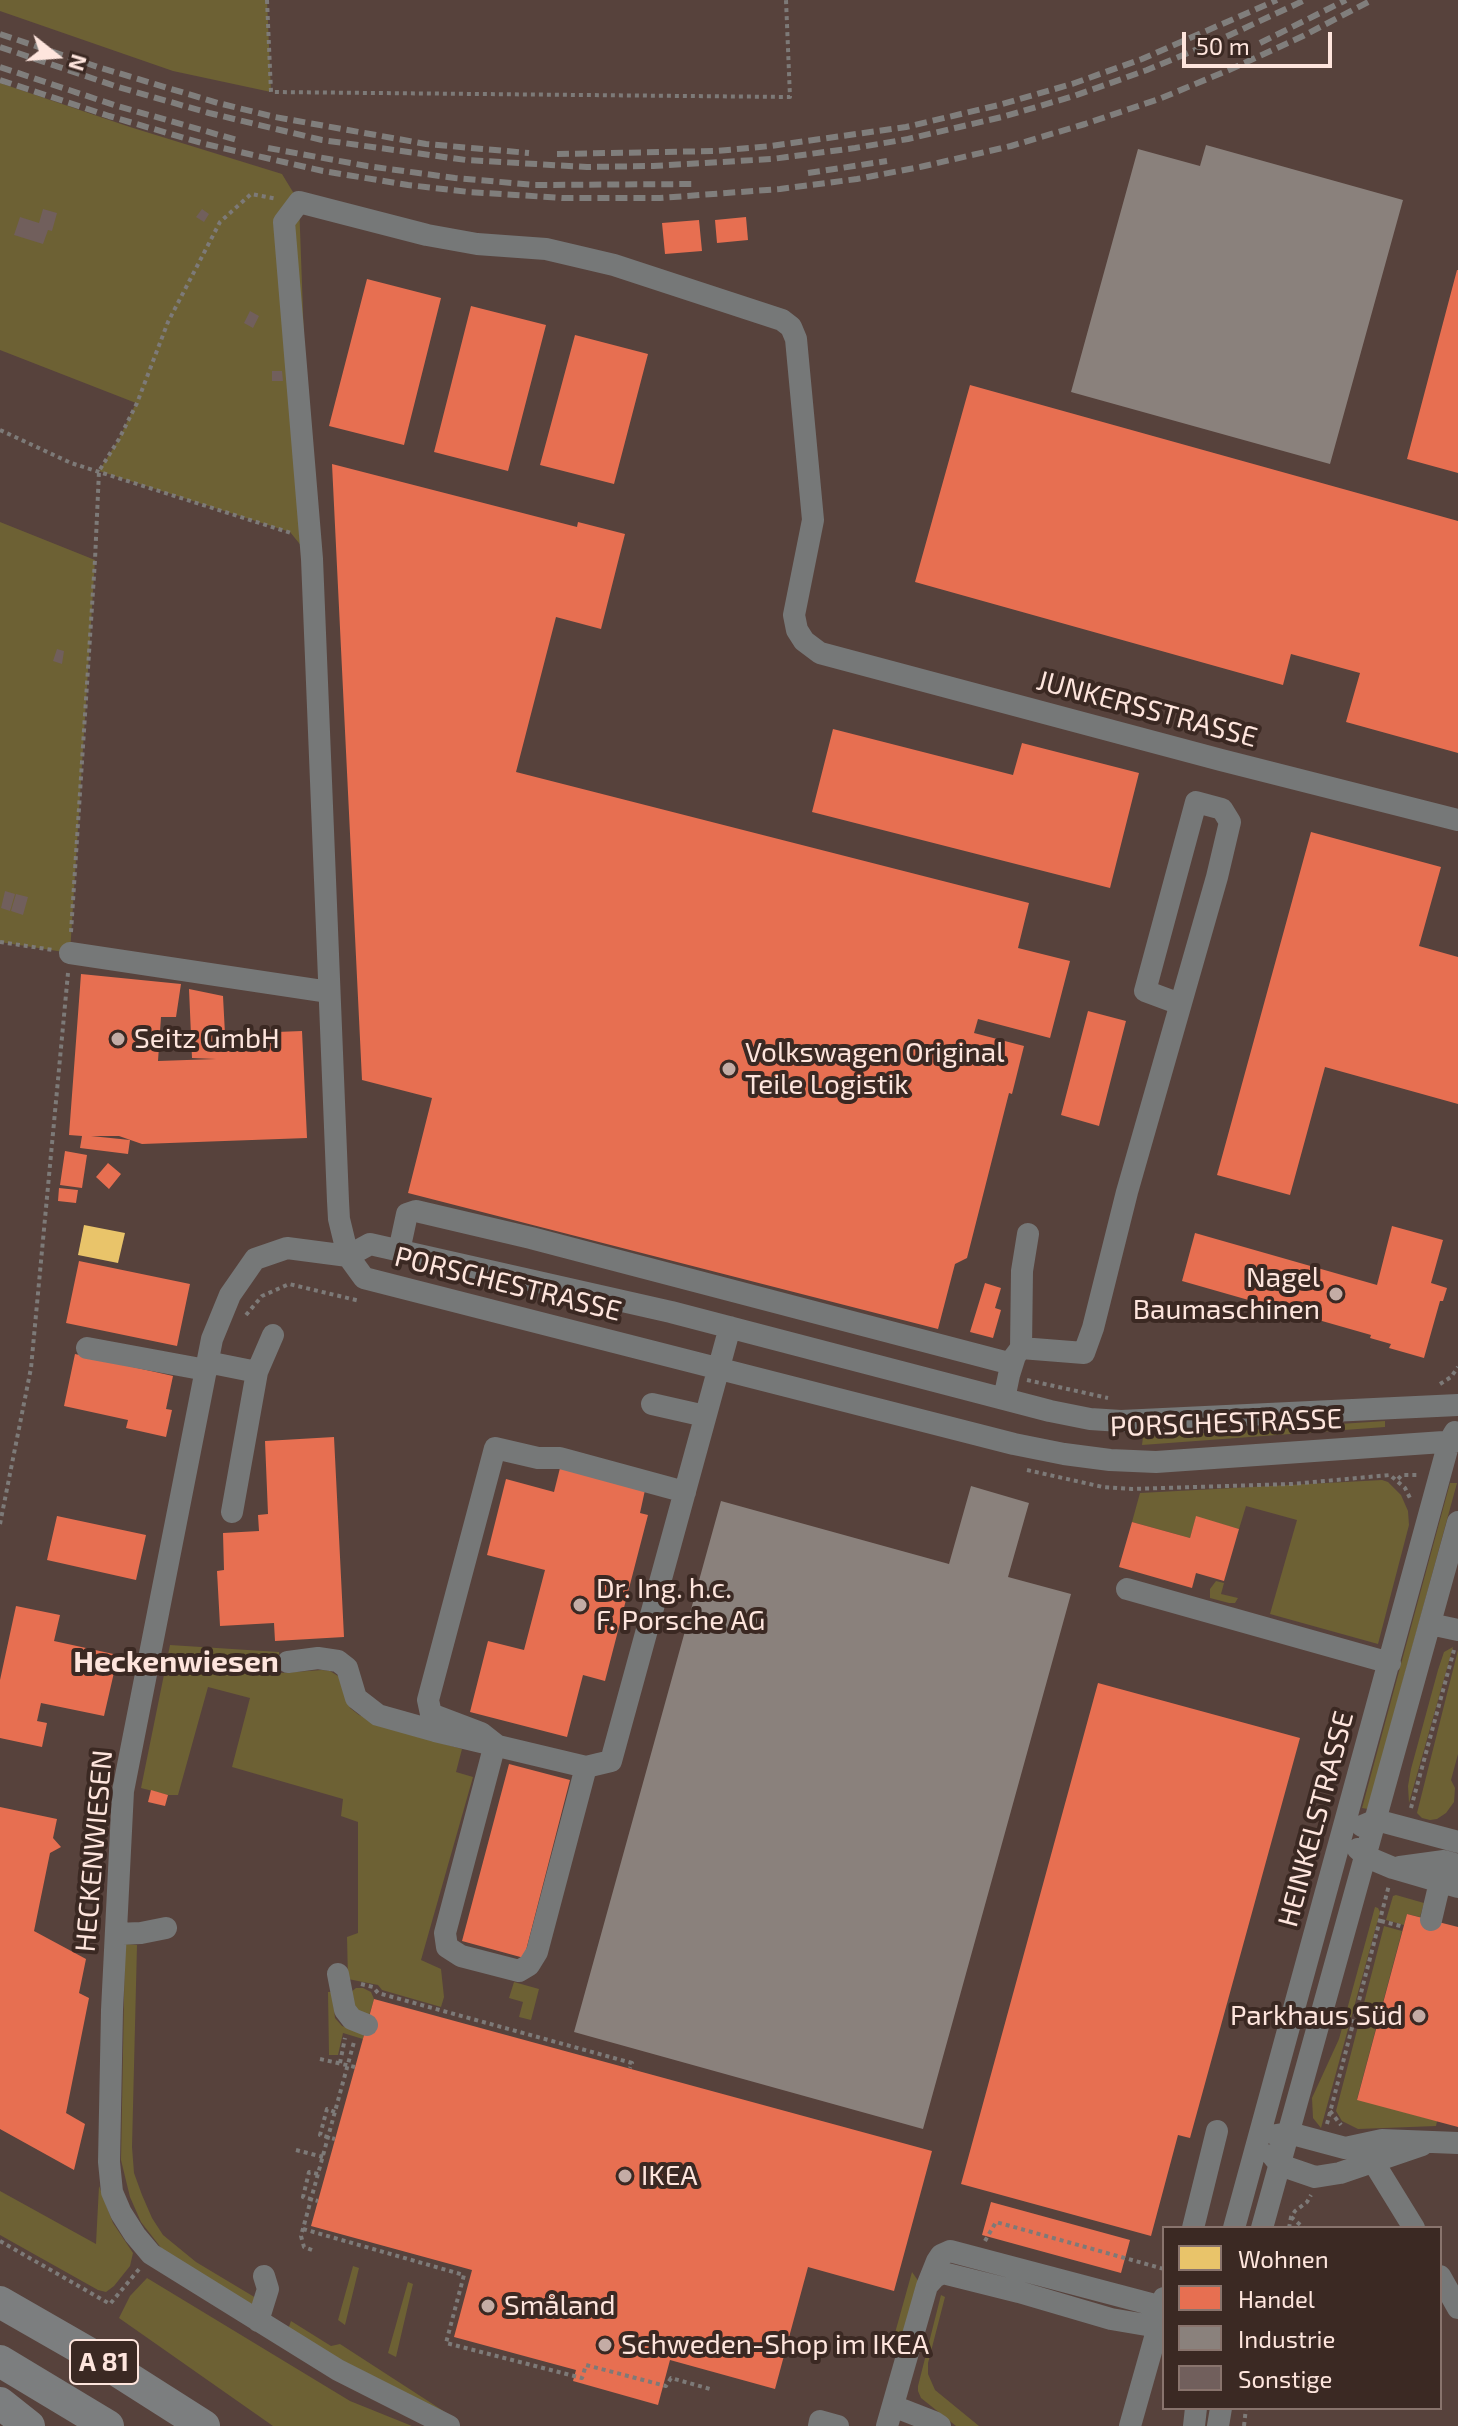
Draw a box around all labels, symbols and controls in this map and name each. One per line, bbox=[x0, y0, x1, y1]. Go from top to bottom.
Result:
north arrow bbox=[16, 16, 96, 96]
scale bar bbox=[1186, 16, 1336, 66]
text: 50 m bbox=[1196, 31, 1250, 60]
text: N bbox=[64, 52, 94, 74]
street label: JUNKERSSTRASSE bbox=[1033, 663, 1261, 755]
place label: Seitz GmbH bbox=[134, 1022, 280, 1056]
marker: Seitz GmbH bbox=[109, 1030, 127, 1048]
place label: Volkswagen Original Teile Logistik bbox=[745, 1036, 1005, 1102]
marker: Volkswagen Original Teile Logistik bbox=[720, 1060, 738, 1078]
street label: PORSCHESTRASSE bbox=[391, 1240, 625, 1328]
place label: Nagel Baumaschinen bbox=[1133, 1261, 1320, 1327]
marker: Nagel Baumaschinen bbox=[1327, 1285, 1345, 1303]
street label: PORSCHESTRASSE bbox=[1109, 1402, 1343, 1444]
place label: Dr. Ing. h.c. F. Porsche AG bbox=[596, 1572, 765, 1638]
marker: Dr. Ing. h.c. F. Porsche AG bbox=[571, 1596, 589, 1614]
district label: Heckenwiesen bbox=[73, 1644, 279, 1680]
street label: HEINKELSTRASSE bbox=[1271, 1708, 1361, 1930]
street label: HECKENWIESEN bbox=[68, 1749, 120, 1953]
place label: Parkhaus Süd bbox=[1230, 1999, 1403, 2033]
marker: Parkhaus Süd bbox=[1410, 2007, 1428, 2025]
place label: IKEA bbox=[641, 2159, 698, 2193]
marker: IKEA bbox=[616, 2167, 634, 2185]
legend bbox=[1162, 2226, 1442, 2410]
text: Wohnen bbox=[1238, 2244, 1329, 2273]
text: Handel bbox=[1238, 2284, 1315, 2313]
place label: Småland bbox=[504, 2289, 616, 2323]
marker: Småland bbox=[479, 2297, 497, 2315]
text: Industrie bbox=[1238, 2324, 1335, 2353]
place label: Schweden-Shop im IKEA bbox=[621, 2328, 929, 2362]
marker: Schweden-Shop im IKEA bbox=[596, 2336, 614, 2354]
road number: A 81 bbox=[70, 2340, 138, 2384]
text: Sonstige bbox=[1238, 2364, 1333, 2393]

